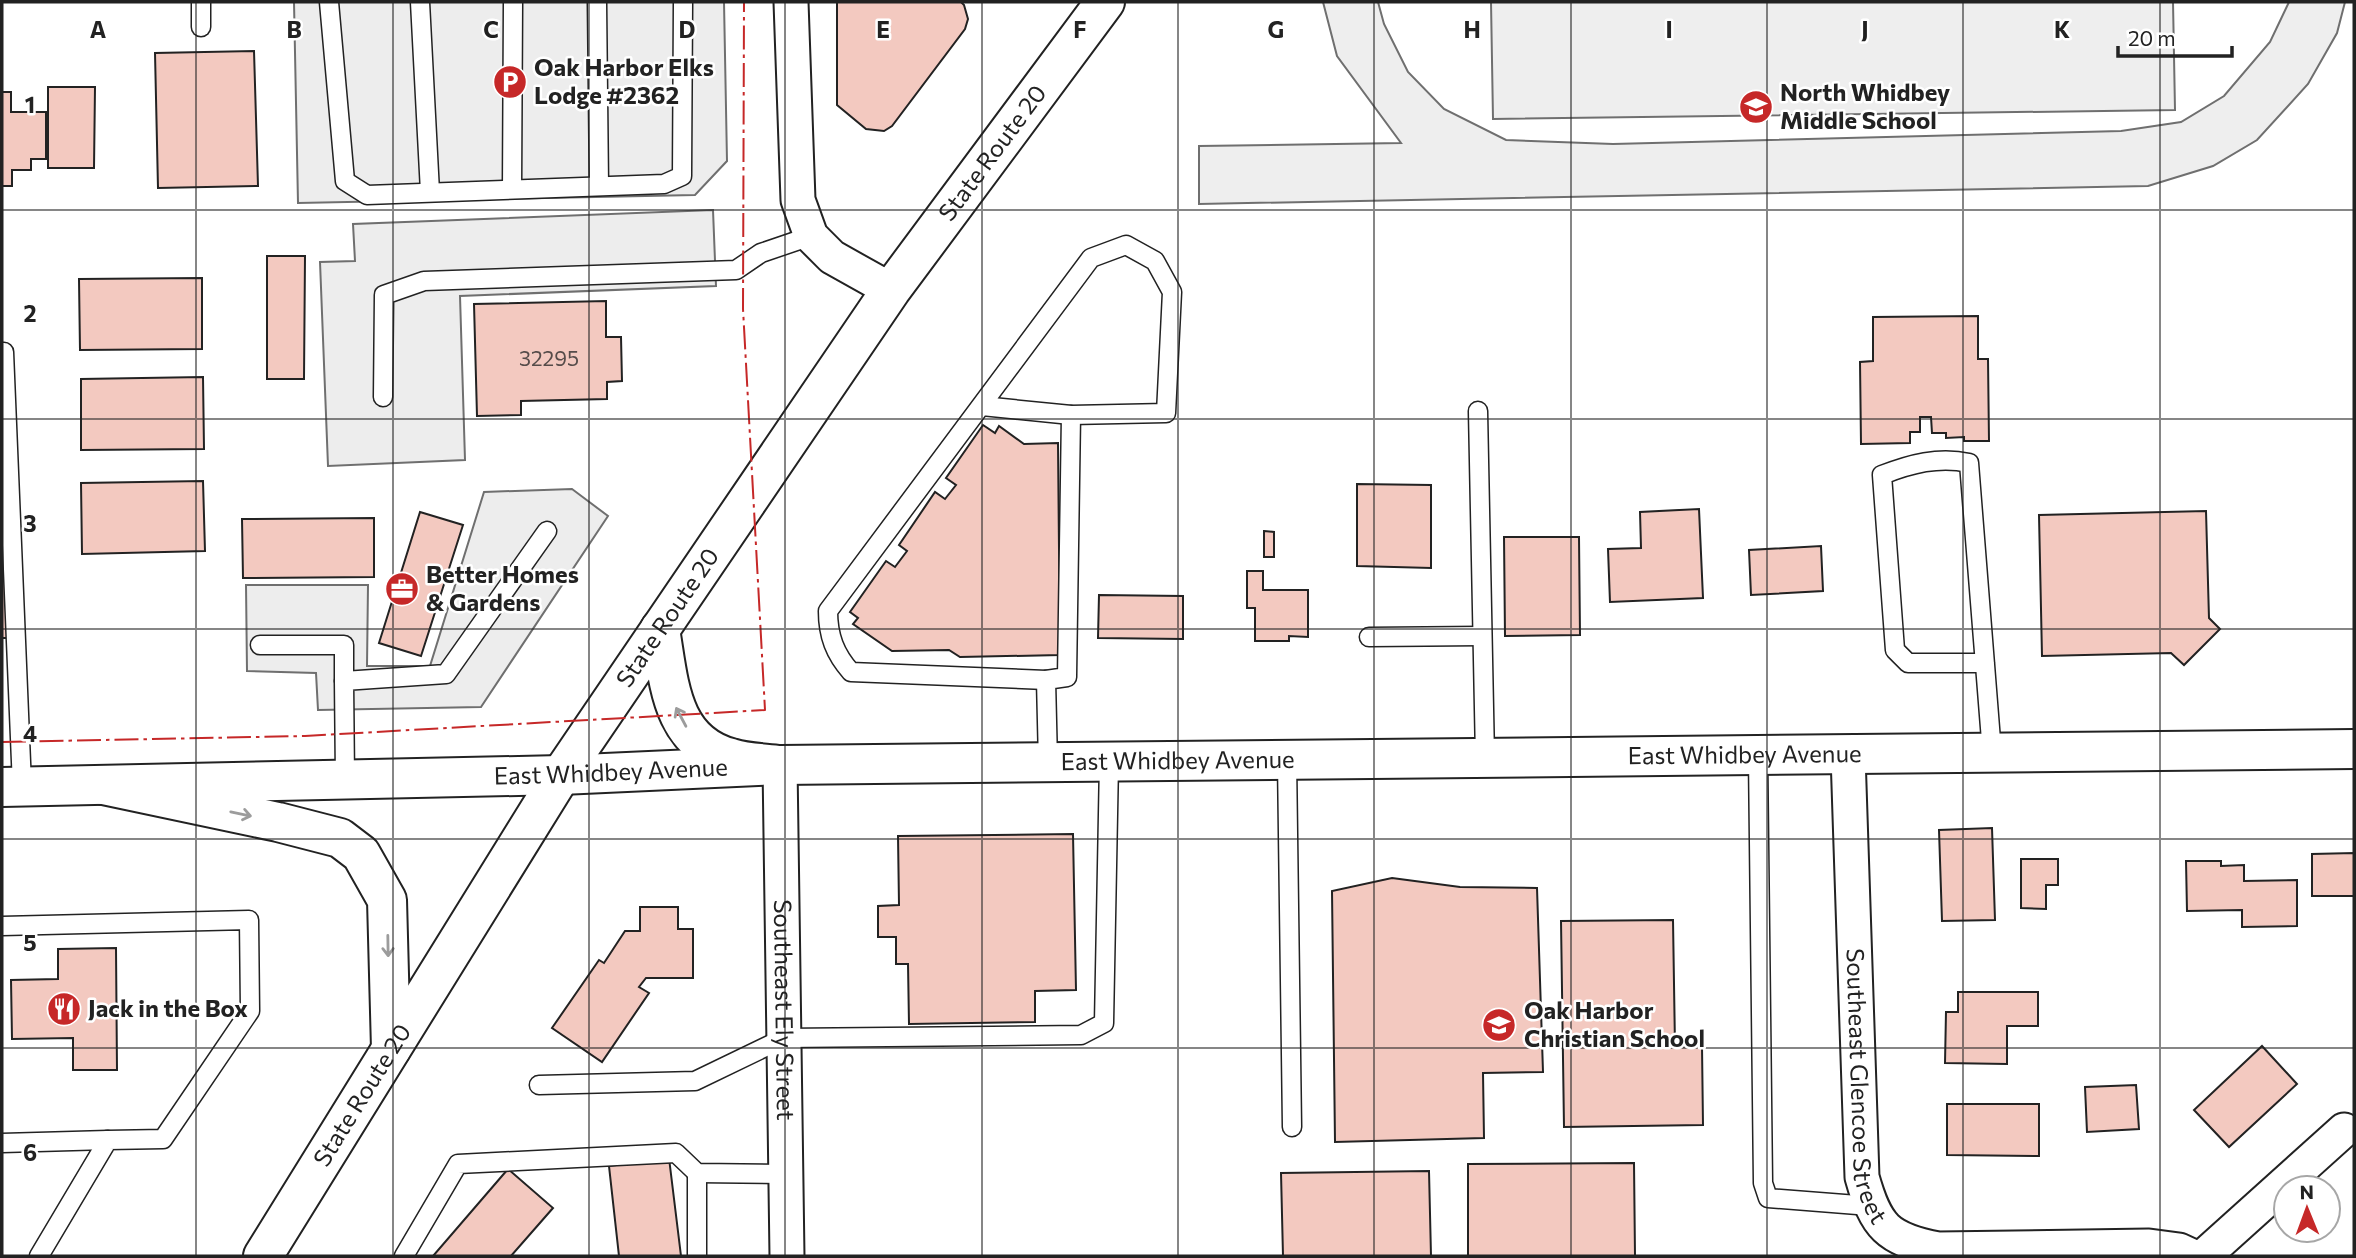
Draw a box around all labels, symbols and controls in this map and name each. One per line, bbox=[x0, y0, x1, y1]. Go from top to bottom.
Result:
scale bar bbox=[2118, 14, 2232, 58]
text: A bbox=[90, 15, 107, 43]
text: B bbox=[286, 15, 302, 43]
text: C bbox=[483, 15, 499, 43]
text: D bbox=[679, 15, 696, 43]
text: E bbox=[876, 15, 890, 43]
text: F bbox=[1073, 15, 1087, 43]
text: G bbox=[1268, 15, 1284, 43]
text: H bbox=[1463, 15, 1481, 43]
text: I bbox=[1665, 15, 1673, 43]
text: J bbox=[1861, 15, 1869, 43]
text: K bbox=[2054, 15, 2070, 43]
text: 20 m bbox=[2128, 25, 2176, 50]
place label: Oak Harbor Elks Lodge #2362 bbox=[534, 52, 714, 109]
parking icon: Oak Harbor Elks Lodge #2362 bbox=[491, 63, 529, 101]
place label: North Whidbey Middle School bbox=[1780, 77, 1950, 134]
street label: State Route 20 bbox=[932, 78, 1052, 226]
school or university icon: North Whidbey Middle School bbox=[1737, 88, 1775, 126]
text: 1 bbox=[25, 90, 35, 118]
text: 2 bbox=[23, 299, 37, 327]
house number: 32295 bbox=[519, 345, 579, 370]
text: 3 bbox=[23, 509, 37, 537]
street label: State Route 20 bbox=[609, 542, 724, 692]
place label: Better Homes & Gardens bbox=[426, 559, 579, 616]
office icon: Better Homes & Gardens bbox=[383, 570, 421, 608]
one-way arrow bbox=[674, 707, 688, 727]
text: 4 bbox=[23, 719, 37, 747]
street label: East Whidbey Avenue bbox=[1627, 738, 1862, 769]
street label: East Whidbey Avenue bbox=[1060, 744, 1295, 775]
street label: East Whidbey Avenue bbox=[494, 751, 728, 789]
one-way arrow bbox=[229, 808, 252, 822]
street label: Southeast Ely Street bbox=[769, 899, 801, 1121]
text: 5 bbox=[23, 928, 37, 956]
one-way arrow bbox=[382, 935, 395, 958]
street label: Southeast Glencoe Street bbox=[1841, 948, 1894, 1229]
restaurant icon: Jack in the Box bbox=[45, 990, 83, 1028]
place label: Jack in the Box bbox=[88, 993, 248, 1022]
place label: Oak Harbor Christian School bbox=[1524, 995, 1705, 1052]
school or university icon: Oak Harbor Christian School bbox=[1480, 1006, 1518, 1044]
street label: State Route 20 bbox=[306, 1018, 416, 1171]
text: 6 bbox=[23, 1138, 37, 1166]
north arrow bbox=[2272, 1174, 2342, 1244]
text: N bbox=[2299, 1180, 2314, 1203]

